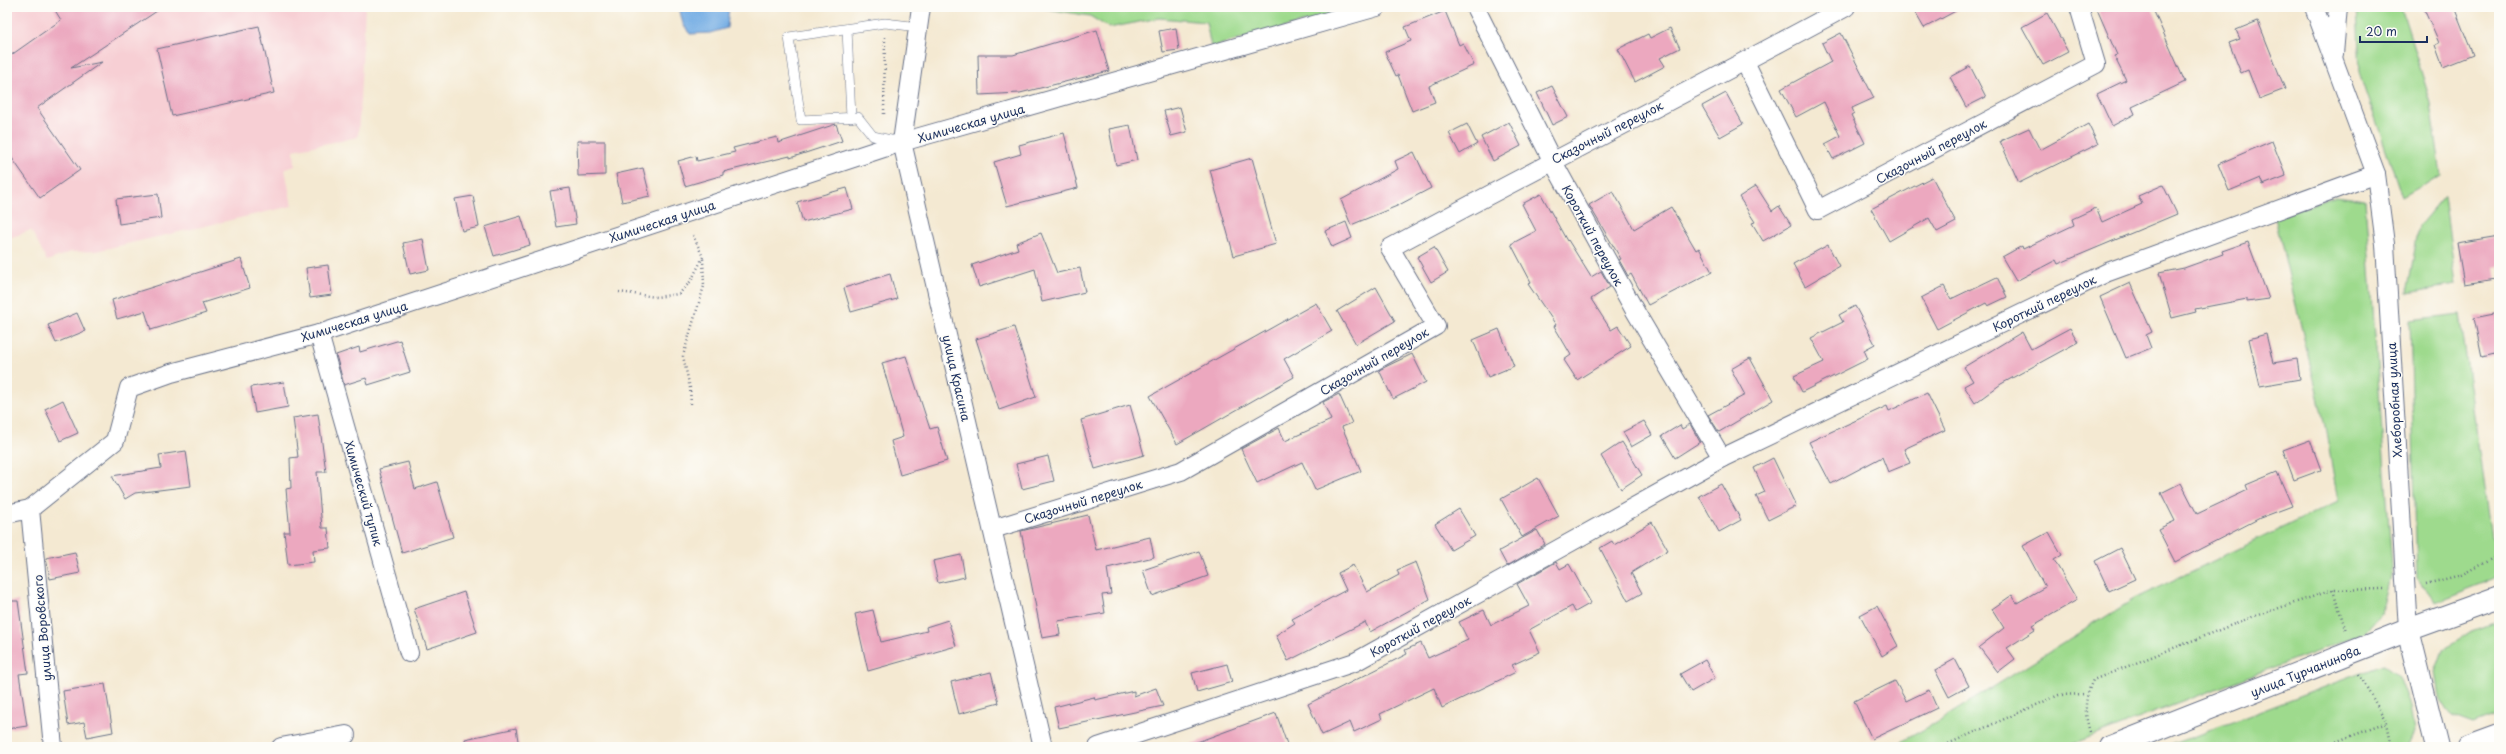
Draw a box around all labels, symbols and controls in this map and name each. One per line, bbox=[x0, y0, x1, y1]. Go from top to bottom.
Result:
scale bar bbox=[2360, 18, 2427, 44]
text: 20 m bbox=[2366, 22, 2397, 40]
street label: Сказочный переулок bbox=[1548, 96, 1667, 168]
street label: Химическая улица bbox=[915, 99, 1027, 147]
street label: Сказочный переулок bbox=[1873, 114, 1990, 188]
street label: Короткий переулок bbox=[1558, 181, 1629, 290]
street label: Химическая улица bbox=[607, 195, 718, 247]
street label: Короткий переулок bbox=[1989, 270, 2100, 336]
street label: Химическая улица bbox=[298, 296, 410, 346]
street label: Сказочный переулок bbox=[1316, 322, 1432, 400]
street label: улица Красина bbox=[938, 333, 976, 423]
street label: Хлеборобная улица bbox=[2382, 341, 2406, 458]
street label: Химический тупик bbox=[340, 438, 388, 549]
street label: Сказочный переулок bbox=[1022, 474, 1145, 528]
street label: улица Воровского bbox=[28, 574, 56, 682]
street label: Короткий переулок bbox=[1366, 590, 1475, 661]
street label: улица Турчанинова bbox=[2247, 641, 2363, 701]

